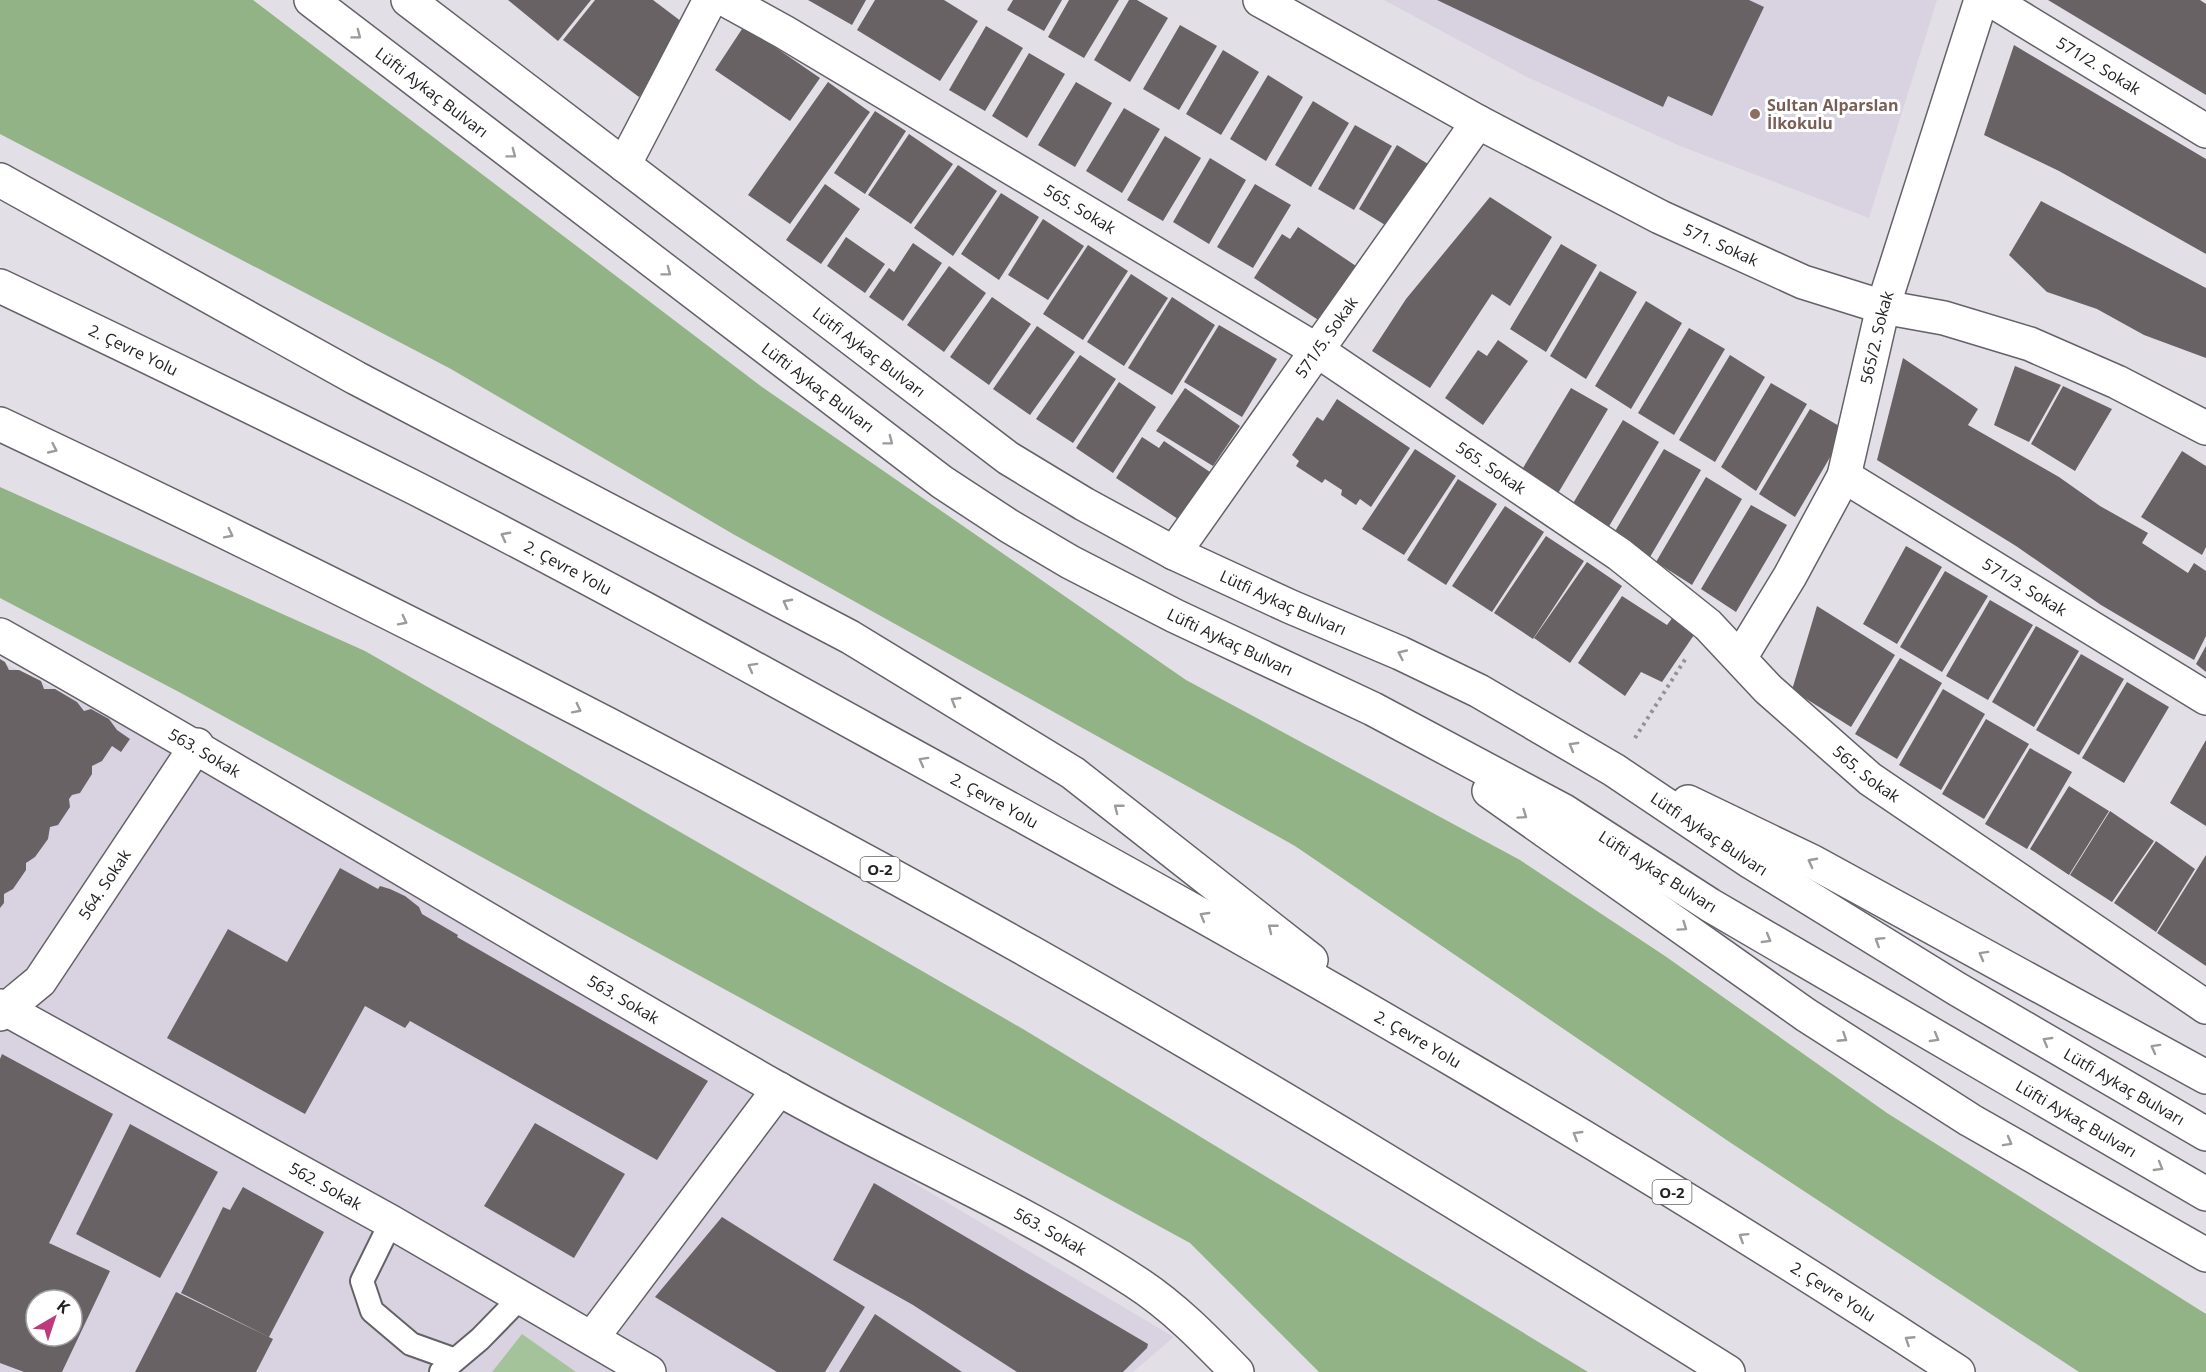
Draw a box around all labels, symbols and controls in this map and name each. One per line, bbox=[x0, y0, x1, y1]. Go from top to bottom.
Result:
one-way arrow bbox=[351, 28, 362, 39]
street label: 571/2. Sokak bbox=[2052, 31, 2145, 100]
street label: Lüfti Aykaç Bulvarı bbox=[371, 42, 493, 142]
place label: Sultan Alparslan İlkokulu bbox=[1767, 94, 1898, 134]
marker: Sultan Alparslan İlkokulu bbox=[1748, 107, 1762, 121]
one-way arrow bbox=[506, 146, 517, 157]
street label: 565. Sokak bbox=[1040, 179, 1120, 239]
street label: 571. Sokak bbox=[1680, 218, 1762, 271]
one-way arrow bbox=[661, 265, 672, 276]
street label: 565/2. Sokak bbox=[1855, 288, 1899, 386]
street label: 571/5. Sokak bbox=[1290, 292, 1363, 382]
street label: Lütfi Aykaç Bulvarı bbox=[808, 302, 930, 402]
street label: 2. Çevre Yolu bbox=[85, 319, 182, 381]
street label: Lüfti Aykaç Bulvarı bbox=[757, 337, 879, 437]
one-way arrow bbox=[883, 434, 894, 445]
street label: 565. Sokak bbox=[1452, 436, 1531, 500]
one-way arrow bbox=[46, 442, 57, 454]
one-way arrow bbox=[222, 526, 233, 538]
one-way arrow bbox=[501, 532, 512, 543]
street label: 2. Çevre Yolu bbox=[520, 535, 616, 600]
street label: 571/3. Sokak bbox=[1978, 553, 2071, 621]
street label: Lütfi Aykaç Bulvarı bbox=[1216, 565, 1350, 640]
one-way arrow bbox=[782, 599, 793, 610]
street label: Lüfti Aykaç Bulvarı bbox=[1163, 603, 1297, 681]
one-way arrow bbox=[397, 614, 407, 625]
one-way arrow bbox=[1397, 649, 1408, 661]
one-way arrow bbox=[748, 663, 758, 674]
one-way arrow bbox=[951, 697, 961, 709]
one-way arrow bbox=[571, 702, 581, 713]
street label: 563. Sokak bbox=[165, 723, 245, 783]
street label: 565. Sokak bbox=[1828, 740, 1905, 808]
one-way arrow bbox=[1569, 742, 1579, 753]
one-way arrow bbox=[919, 757, 929, 768]
street label: 2. Çevre Yolu bbox=[947, 768, 1042, 833]
street label: Lütfi Aykaç Bulvarı bbox=[1646, 787, 1772, 881]
one-way arrow bbox=[1114, 805, 1125, 816]
one-way arrow bbox=[1517, 808, 1528, 819]
street label: Lüfti Aykaç Bulvarı bbox=[1595, 825, 1721, 918]
street label: 564. Sokak bbox=[73, 844, 136, 924]
road number: O-2 bbox=[860, 857, 900, 881]
one-way arrow bbox=[1808, 858, 1819, 869]
one-way arrow bbox=[1199, 912, 1210, 923]
one-way arrow bbox=[1676, 920, 1687, 931]
one-way arrow bbox=[1268, 925, 1279, 936]
one-way arrow bbox=[1761, 932, 1771, 943]
one-way arrow bbox=[1875, 936, 1885, 948]
one-way arrow bbox=[1979, 951, 1990, 962]
street label: 563. Sokak bbox=[583, 969, 664, 1029]
street label: 2. Çevre Yolu bbox=[1371, 1005, 1465, 1073]
one-way arrow bbox=[1837, 1031, 1847, 1043]
one-way arrow bbox=[1929, 1031, 1940, 1042]
one-way arrow bbox=[2042, 1037, 2053, 1048]
street label: Lütfi Aykaç Bulvarı bbox=[2060, 1043, 2189, 1130]
one-way arrow bbox=[2150, 1044, 2161, 1055]
street label: Lüfti Aykaç Bulvarı bbox=[2012, 1075, 2141, 1162]
one-way arrow bbox=[1573, 1131, 1583, 1143]
one-way arrow bbox=[2002, 1135, 2012, 1146]
street label: 562. Sokak bbox=[285, 1157, 366, 1215]
one-way arrow bbox=[2153, 1159, 2163, 1171]
road number: O-2 bbox=[1652, 1180, 1692, 1204]
street label: 563. Sokak bbox=[1010, 1202, 1091, 1261]
one-way arrow bbox=[1739, 1233, 1750, 1244]
street label: 2. Çevre Yolu bbox=[1787, 1256, 1880, 1327]
north arrow bbox=[24, 1288, 84, 1348]
text: K bbox=[52, 1294, 75, 1318]
one-way arrow bbox=[1905, 1336, 1916, 1347]

